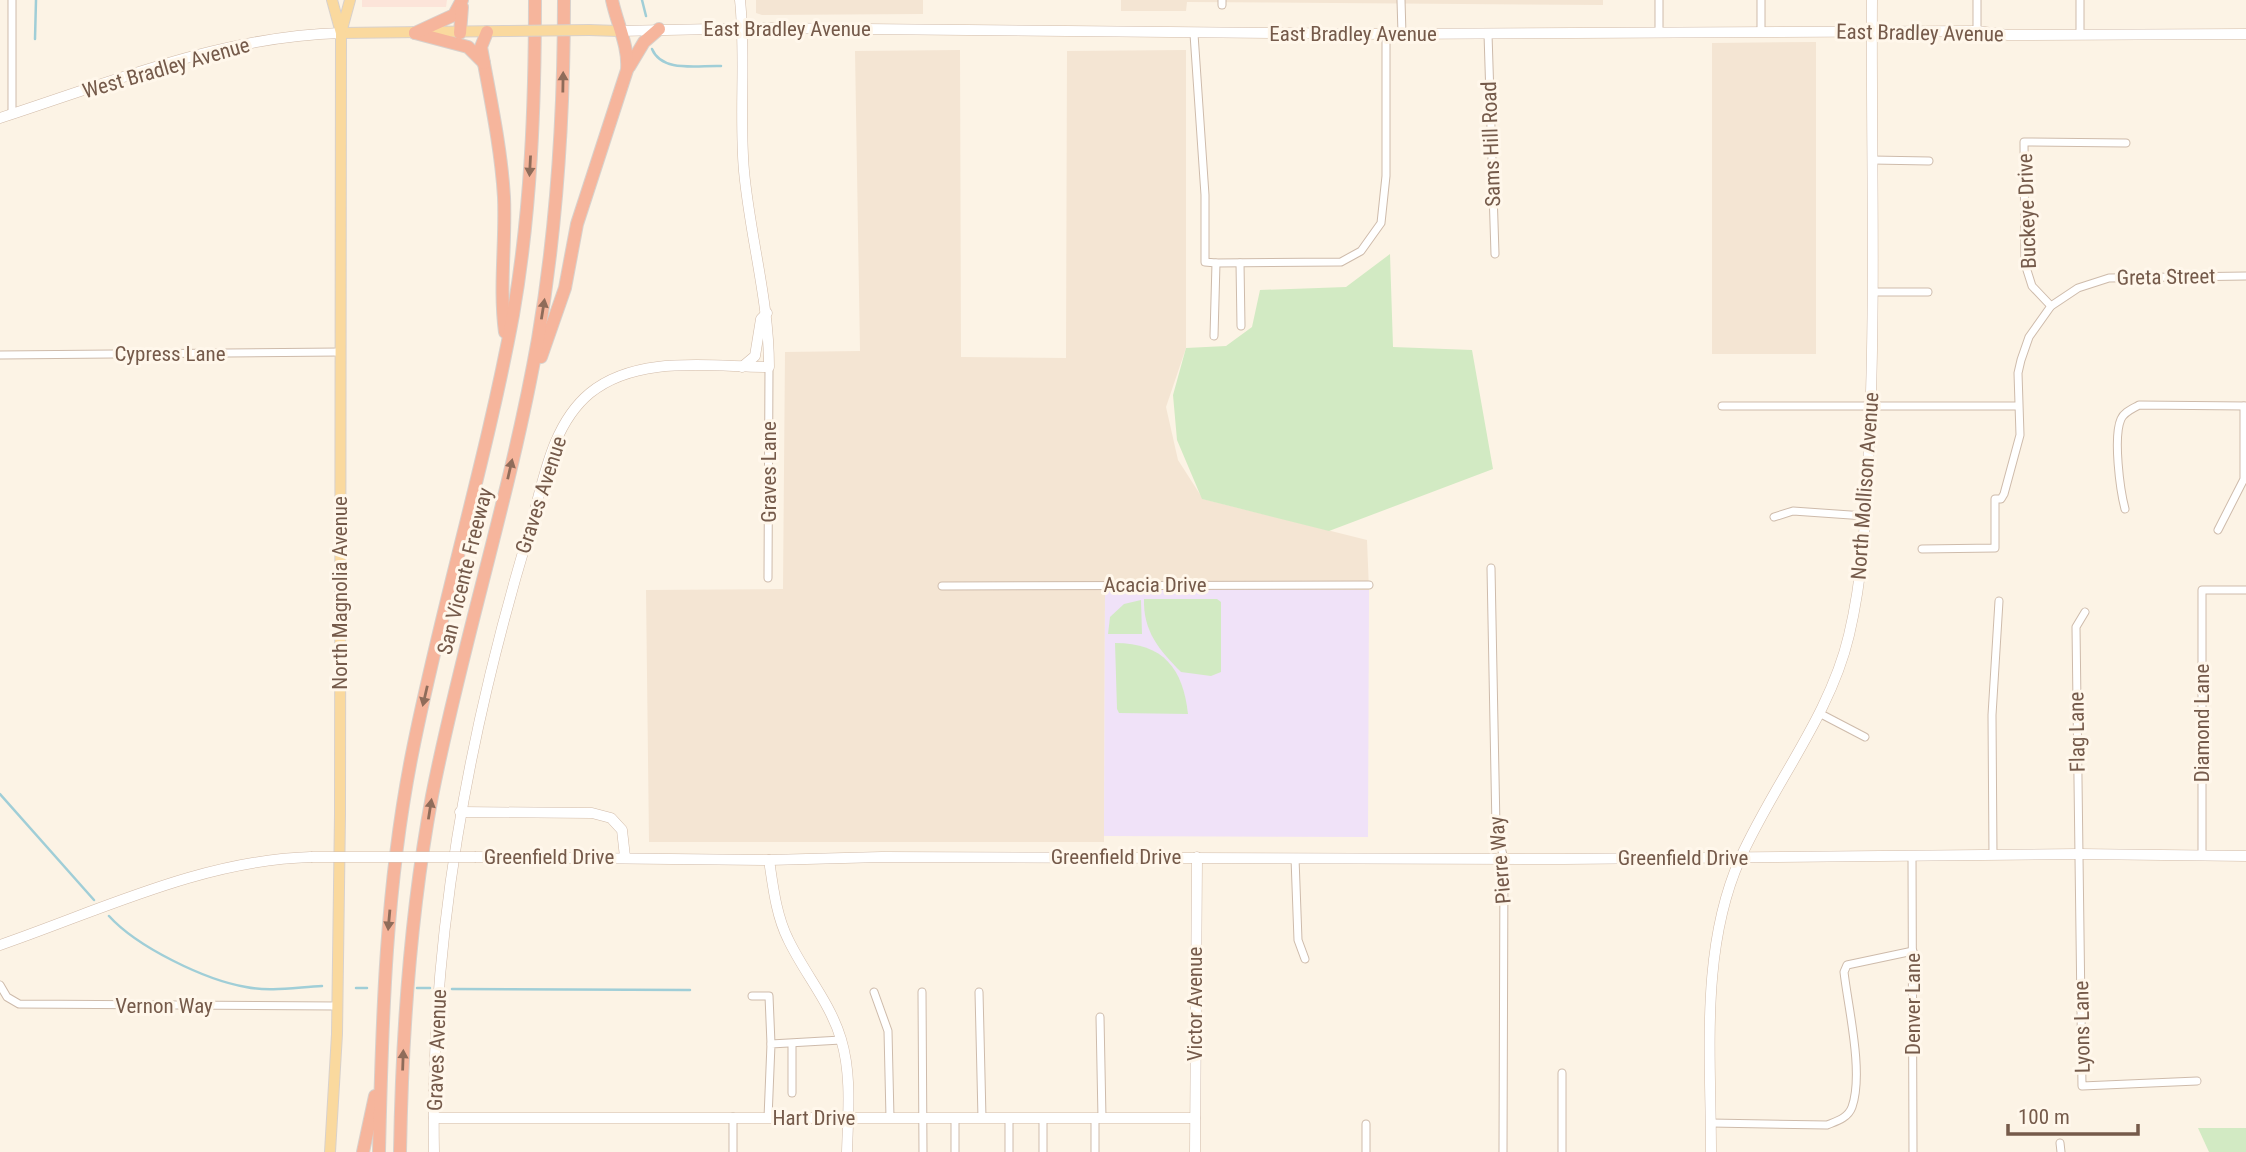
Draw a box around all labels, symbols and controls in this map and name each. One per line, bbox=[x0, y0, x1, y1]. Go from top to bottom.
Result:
street label: East Bradley Avenue bbox=[703, 17, 871, 41]
street label: East Bradley Avenue bbox=[1836, 20, 2004, 46]
street label: East Bradley Avenue bbox=[1269, 22, 1437, 46]
street label: West Bradley Avenue bbox=[80, 33, 252, 103]
one-way arrow bbox=[558, 71, 569, 93]
street label: Sams Hill Road bbox=[1477, 81, 1505, 207]
street label: Buckeye Drive bbox=[2013, 153, 2041, 269]
one-way arrow bbox=[525, 155, 536, 177]
street label: Greta Street bbox=[2116, 264, 2216, 290]
one-way arrow bbox=[537, 298, 548, 320]
street label: Cypress Lane bbox=[114, 342, 226, 366]
street label: North Mollison Avenue bbox=[1846, 391, 1884, 581]
street label: Graves Lane bbox=[757, 421, 781, 523]
street label: Graves Avenue bbox=[511, 433, 571, 557]
one-way arrow bbox=[504, 458, 515, 480]
street label: San Vicente Freeway bbox=[433, 485, 497, 657]
street label: North Magnolia Avenue bbox=[328, 496, 352, 690]
street label: Acacia Drive bbox=[1103, 573, 1207, 597]
street label: Diamond Lane bbox=[2190, 664, 2214, 782]
one-way arrow bbox=[420, 685, 431, 707]
street label: Flag Lane bbox=[2064, 692, 2090, 772]
one-way arrow bbox=[425, 798, 436, 820]
street label: Pierre Way bbox=[1484, 815, 1516, 905]
street label: Greenfield Drive bbox=[484, 845, 614, 869]
street label: Greenfield Drive bbox=[1051, 845, 1181, 869]
street label: Greenfield Drive bbox=[1618, 846, 1748, 870]
one-way arrow bbox=[383, 909, 394, 931]
street label: Victor Avenue bbox=[1183, 947, 1207, 1061]
street label: Denver Lane bbox=[1901, 953, 1925, 1055]
street label: Lyons Lane bbox=[2069, 980, 2095, 1073]
street label: Graves Avenue bbox=[423, 989, 451, 1111]
street label: Vernon Way bbox=[115, 994, 213, 1018]
one-way arrow bbox=[397, 1048, 408, 1070]
scale bar bbox=[2008, 1092, 2138, 1136]
text: 100 m bbox=[2018, 1105, 2070, 1129]
street label: Hart Drive bbox=[773, 1106, 856, 1130]

